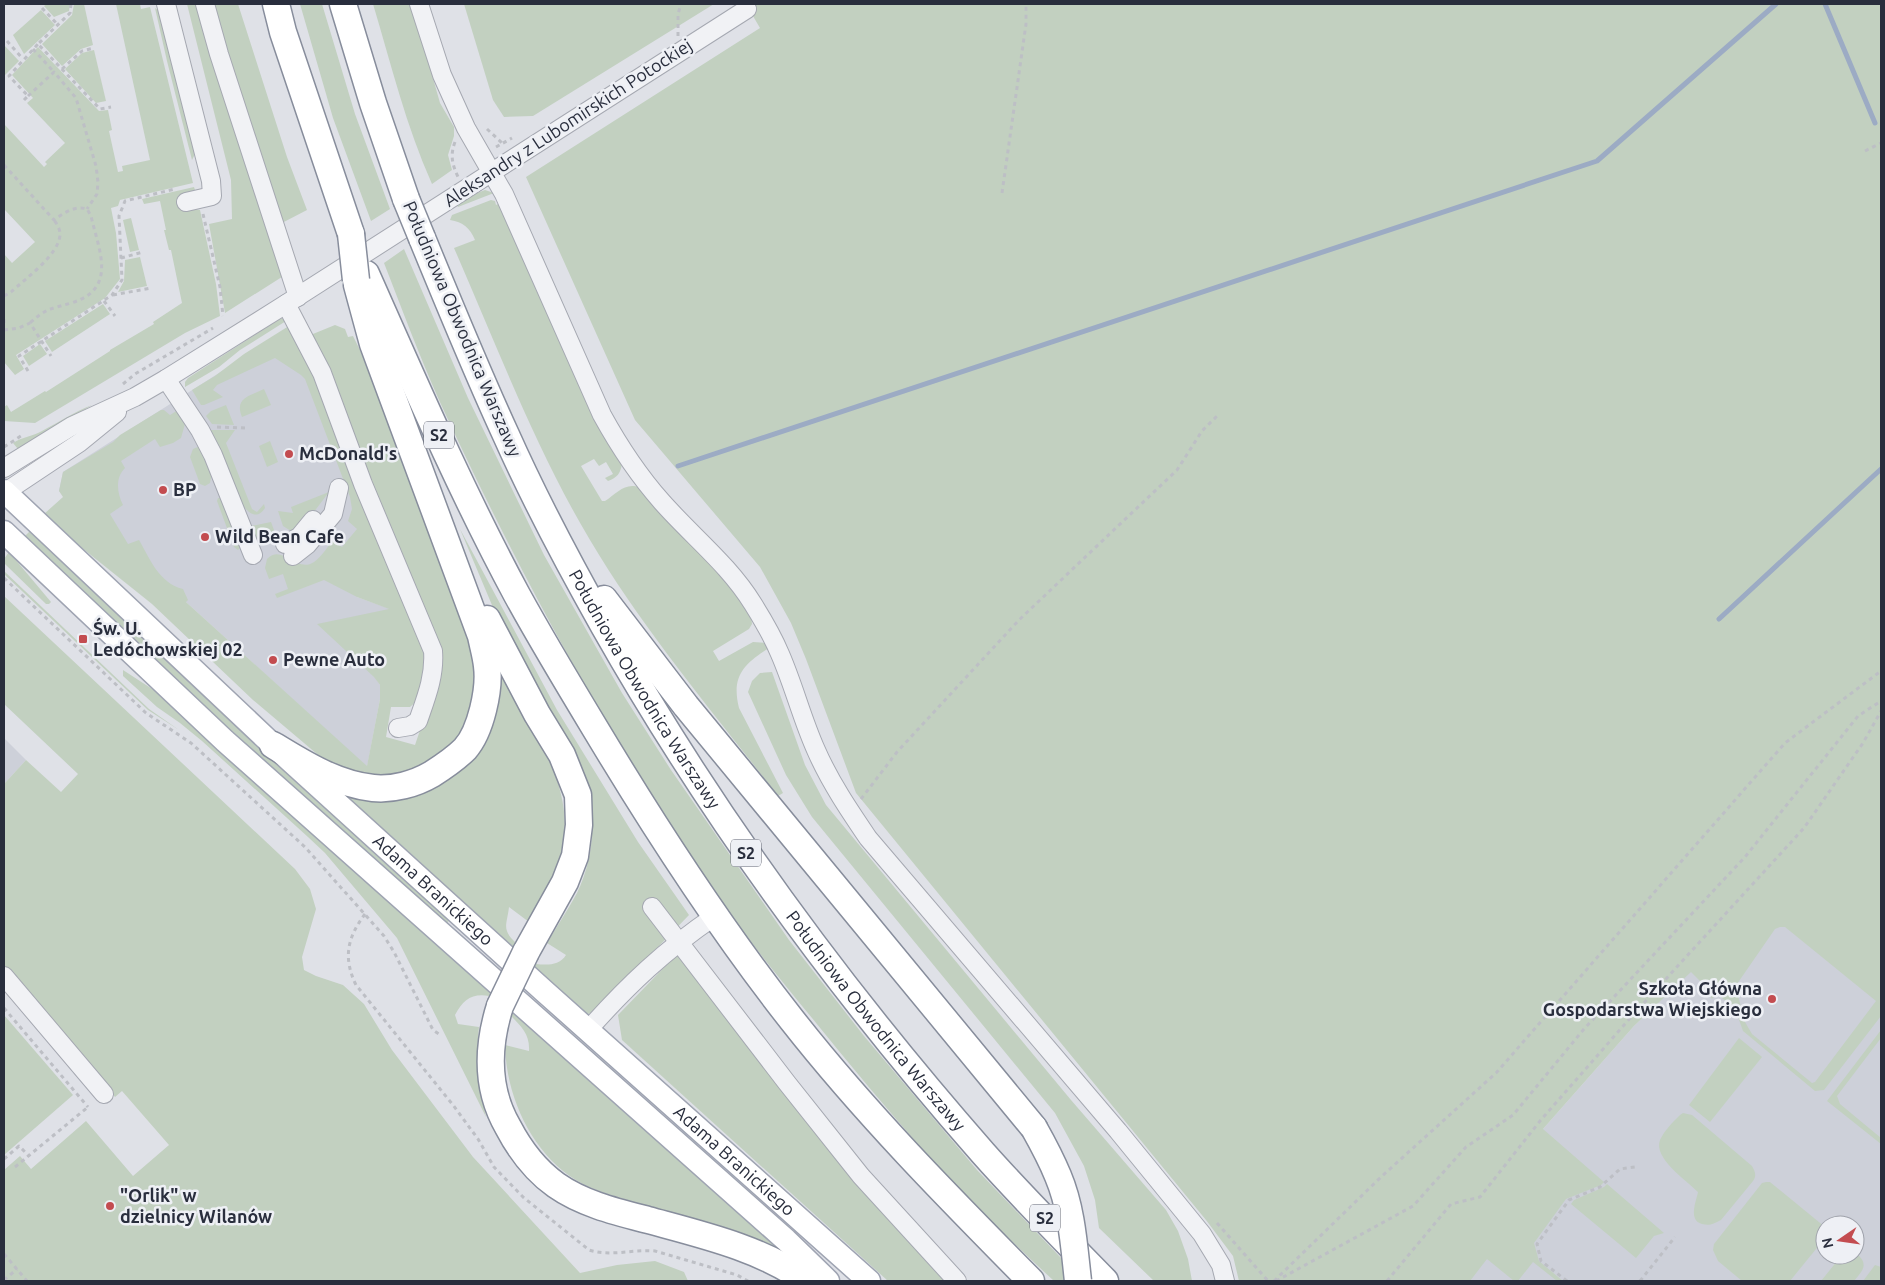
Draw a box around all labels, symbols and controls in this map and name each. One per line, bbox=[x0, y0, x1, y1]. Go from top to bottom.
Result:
street label: Aleksandry z Lubomirskich Potockiej bbox=[440, 34, 695, 210]
street label: Południowa Obwodnica Warszawy bbox=[400, 198, 526, 460]
road number: S2 bbox=[424, 422, 454, 448]
place label: McDonald's bbox=[299, 443, 397, 463]
marker: McDonald's bbox=[283, 448, 295, 460]
place label: BP bbox=[173, 479, 196, 499]
marker: BP bbox=[157, 484, 169, 496]
place label: Wild Bean Cafe bbox=[215, 526, 344, 546]
marker: Wild Bean Cafe bbox=[199, 531, 211, 543]
street label: Południowa Obwodnica Warszawy bbox=[566, 566, 725, 812]
place label: Św. U. Ledóchowskiej 02 bbox=[93, 617, 243, 659]
marker: Św. U. Ledóchowskiej 02 bbox=[77, 633, 89, 645]
place label: Pewne Auto bbox=[283, 649, 385, 669]
marker: Pewne Auto bbox=[267, 654, 279, 666]
street label: Adama Branickiego bbox=[369, 830, 498, 949]
road number: S2 bbox=[731, 840, 761, 866]
street label: Południowa Obwodnica Warszawy bbox=[783, 906, 970, 1135]
place label: Szkoła Główna Gospodarstwa Wiejskiego bbox=[1543, 978, 1762, 1019]
marker: Szkoła Główna Gospodarstwa Wiejskiego bbox=[1766, 993, 1778, 1005]
street label: Adama Branickiego bbox=[670, 1101, 800, 1219]
place label: "Orlik" w dzielnicy Wilanów bbox=[120, 1185, 272, 1226]
marker: "Orlik" w dzielnicy Wilanów bbox=[104, 1200, 116, 1212]
road number: S2 bbox=[1030, 1204, 1060, 1232]
north arrow bbox=[1815, 1215, 1865, 1265]
text: N bbox=[1818, 1236, 1836, 1250]

